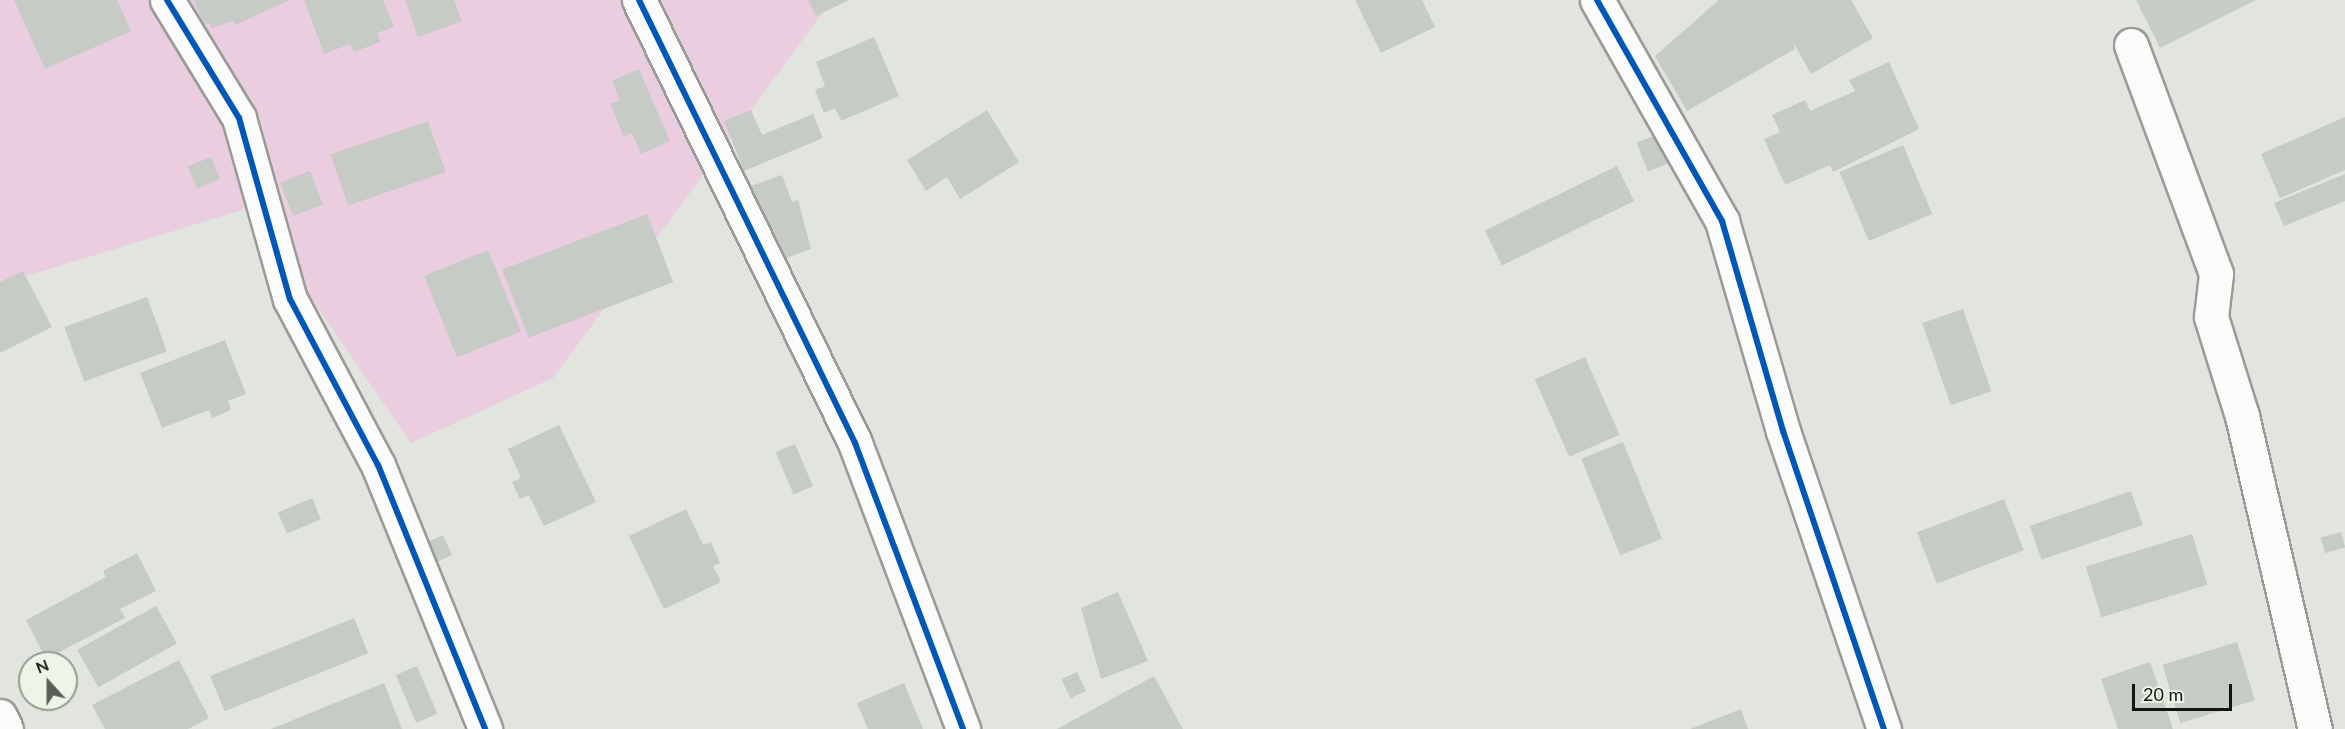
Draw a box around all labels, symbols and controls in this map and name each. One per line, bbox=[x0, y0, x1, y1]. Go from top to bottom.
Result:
north arrow bbox=[18, 651, 78, 711]
text: N bbox=[33, 655, 51, 677]
scale bar bbox=[2135, 672, 2236, 710]
text: 20 m bbox=[2143, 683, 2183, 705]

